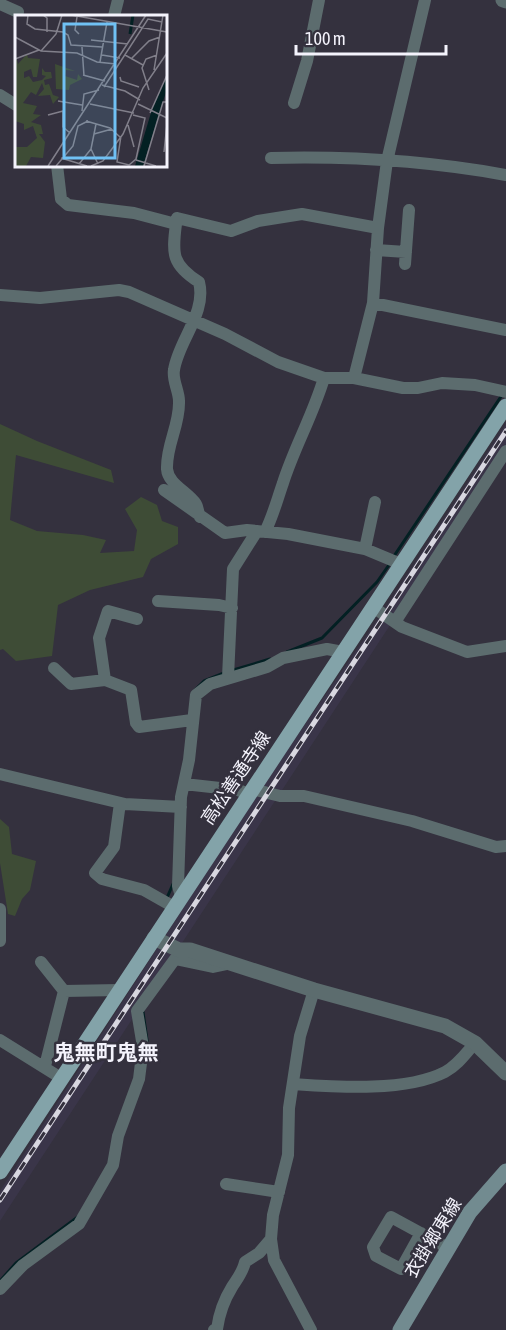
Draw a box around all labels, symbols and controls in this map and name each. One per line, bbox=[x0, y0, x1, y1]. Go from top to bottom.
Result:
inset map bbox=[15, 15, 166, 166]
scale bar bbox=[296, 18, 446, 56]
text: 100 m bbox=[305, 28, 346, 49]
street label: 高松善通寺線 bbox=[197, 727, 274, 828]
district label: 鬼無町鬼無 bbox=[54, 1040, 159, 1064]
street label: 衣掛郷東線 bbox=[400, 1194, 465, 1281]

